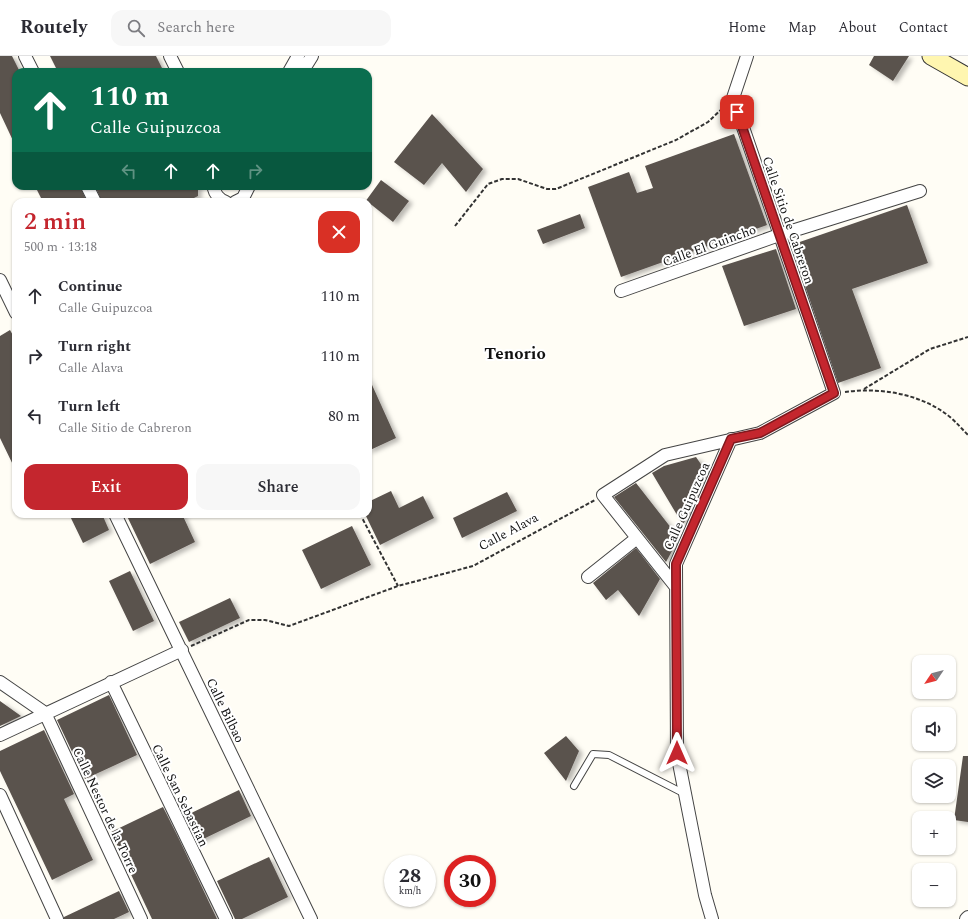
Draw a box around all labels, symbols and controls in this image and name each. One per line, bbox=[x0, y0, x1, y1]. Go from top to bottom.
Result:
search box bbox=[111, 10, 391, 46]
text: Routely bbox=[20, 13, 87, 42]
text: Search here bbox=[157, 16, 235, 39]
icon: search bbox=[125, 17, 147, 39]
text: Home bbox=[728, 17, 766, 38]
text: Map bbox=[788, 17, 816, 38]
text: About bbox=[838, 17, 877, 38]
text: Contact bbox=[899, 17, 948, 38]
text: 110 m bbox=[90, 75, 169, 118]
icon: ahead bbox=[24, 84, 76, 136]
pin bbox=[720, 95, 754, 129]
icon: arrive bbox=[726, 101, 748, 123]
text: Calle Guipuzcoa bbox=[90, 114, 221, 141]
street label: Calle Sitio de Cabreron bbox=[757, 154, 819, 287]
icon: left bbox=[118, 160, 140, 182]
icon: ahead bbox=[160, 160, 182, 182]
icon: ahead bbox=[202, 160, 224, 182]
icon: right bbox=[244, 160, 266, 182]
text: 2 min bbox=[24, 204, 86, 240]
button: close bbox=[318, 211, 360, 253]
street label: Calle El Guincho bbox=[660, 220, 759, 272]
text: 500 m · 13:18 bbox=[24, 237, 97, 257]
text: Continue bbox=[58, 275, 123, 298]
icon: ahead bbox=[24, 285, 46, 307]
text: 110 m bbox=[321, 285, 360, 308]
text: Calle Guipuzcoa bbox=[58, 298, 153, 318]
text: Turn right bbox=[58, 335, 131, 358]
district label: Tenorio bbox=[484, 341, 546, 367]
icon: right bbox=[24, 345, 46, 367]
text: 110 m bbox=[321, 345, 360, 368]
text: Calle Alava bbox=[58, 358, 123, 378]
text: Turn left bbox=[58, 395, 120, 418]
icon: left bbox=[24, 405, 46, 427]
text: 80 m bbox=[328, 405, 360, 428]
text: Calle Sitio de Cabreron bbox=[58, 418, 192, 438]
street label: Calle Guipuzcoa bbox=[659, 458, 716, 554]
button: Exit bbox=[24, 464, 188, 510]
button: Share bbox=[196, 464, 360, 510]
street label: Calle Alava bbox=[475, 507, 543, 556]
north arrow bbox=[912, 655, 956, 699]
map controls bbox=[912, 655, 956, 907]
street label: Calle Bilbao bbox=[201, 675, 249, 746]
button: sound bbox=[912, 707, 956, 751]
position arrow bbox=[656, 732, 698, 774]
street label: Calle San Sebastian bbox=[146, 740, 214, 851]
street label: Calle Nestor de la Torre bbox=[67, 744, 143, 877]
button: layers bbox=[912, 759, 956, 803]
button: + bbox=[912, 811, 956, 855]
speed limit sign: 30 bbox=[444, 855, 496, 907]
text: 28 bbox=[399, 861, 421, 891]
button: − bbox=[912, 863, 956, 907]
text: km/h bbox=[399, 883, 421, 899]

